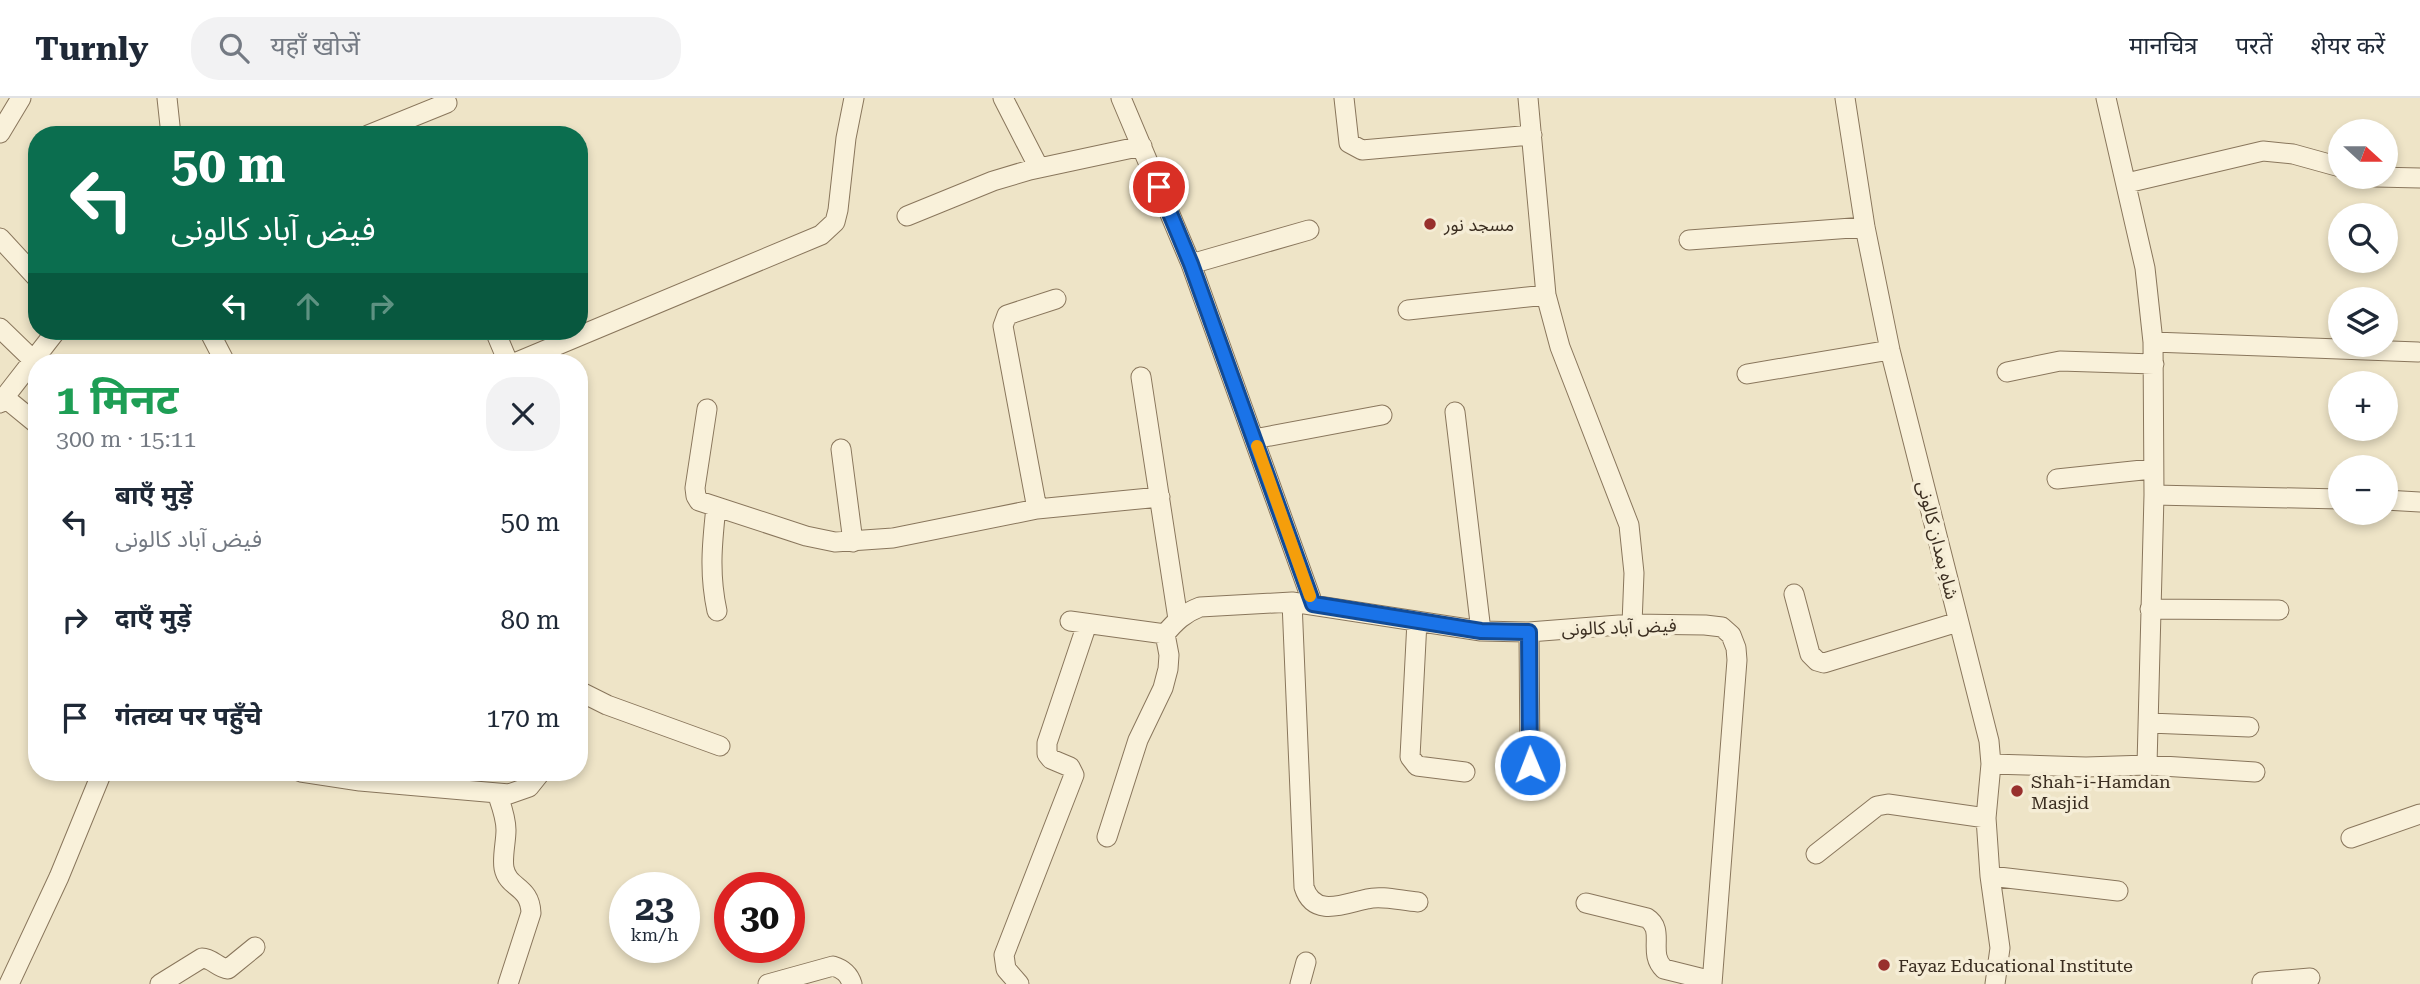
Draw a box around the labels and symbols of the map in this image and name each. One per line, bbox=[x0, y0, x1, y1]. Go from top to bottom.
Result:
north arrow bbox=[2328, 119, 2398, 189]
pin bbox=[1129, 157, 1189, 217]
place label: مسجد نور bbox=[1443, 214, 1514, 236]
marker: مسجد نور bbox=[1422, 216, 1438, 232]
street label: شاہِ ہمدان کالونی bbox=[1912, 479, 1963, 602]
street label: فیض آباد کالونی bbox=[1561, 614, 1677, 641]
position arrow bbox=[1493, 728, 1567, 802]
place label: Shah-i-Hamdan Masjid bbox=[2031, 771, 2171, 813]
marker: Shah-i-Hamdan Masjid bbox=[2009, 783, 2025, 799]
speed limit sign: 30 bbox=[714, 872, 805, 963]
place label: Fayaz Educational Institute bbox=[1898, 955, 2133, 976]
marker: Fayaz Educational Institute bbox=[1876, 957, 1892, 973]

